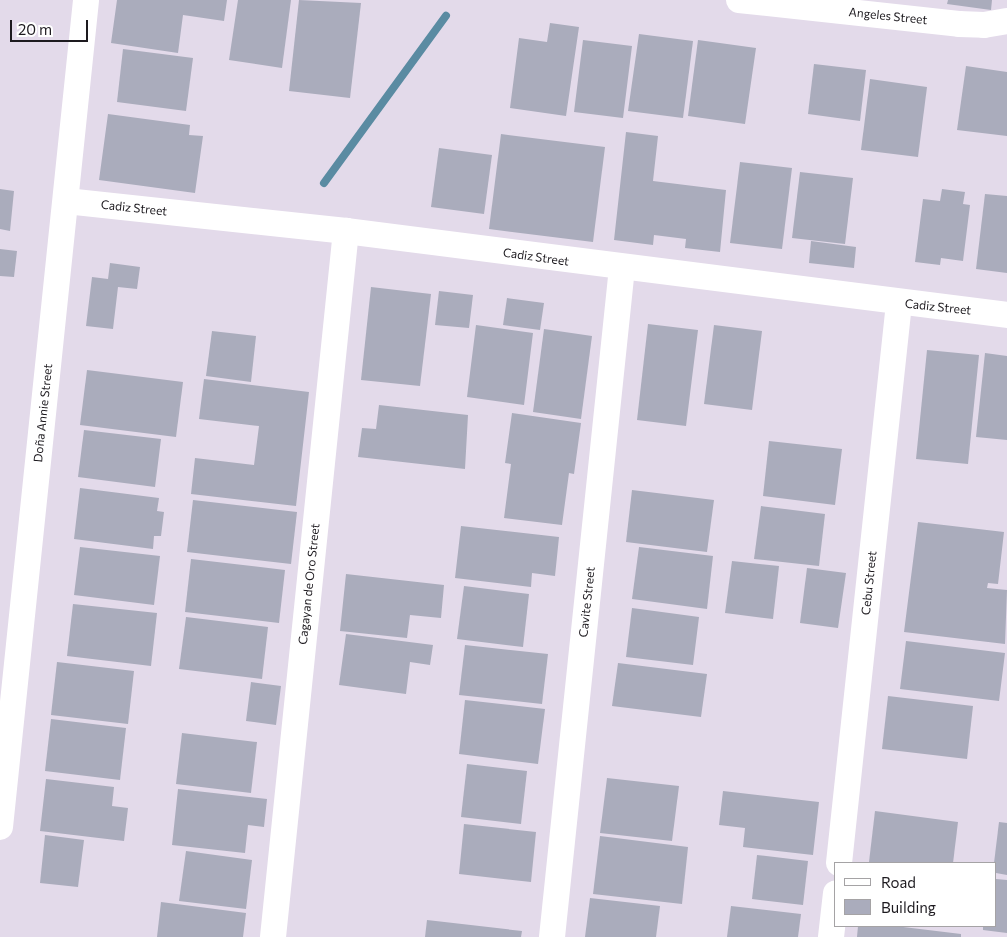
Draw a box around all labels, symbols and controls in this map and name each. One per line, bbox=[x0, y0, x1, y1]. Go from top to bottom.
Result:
street label: Angeles Street bbox=[848, 5, 928, 27]
scale bar bbox=[12, 10, 90, 42]
text: 20 m bbox=[18, 20, 52, 38]
street label: Cadiz Street bbox=[100, 197, 168, 219]
street label: Cadiz Street bbox=[502, 245, 570, 269]
street label: Cadiz Street bbox=[904, 296, 972, 318]
street label: Doña Annie Street bbox=[31, 363, 55, 463]
street label: Cagayan de Oro Street bbox=[295, 523, 323, 645]
street label: Cebu Street bbox=[858, 550, 880, 616]
street label: Cavite Street bbox=[576, 566, 598, 638]
legend bbox=[834, 862, 997, 927]
text: Road bbox=[881, 873, 916, 891]
text: Building bbox=[881, 898, 936, 916]

